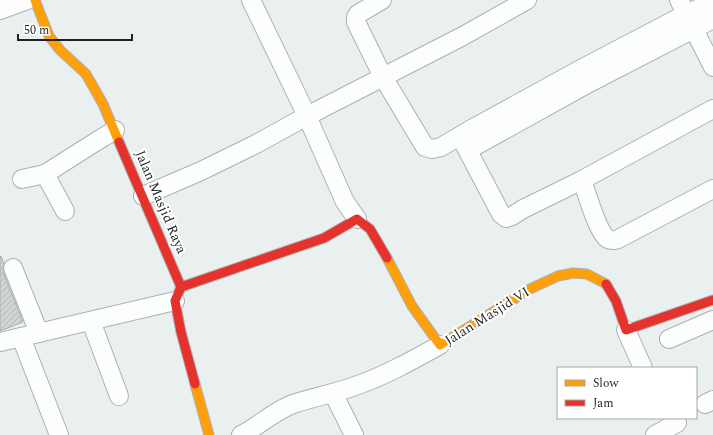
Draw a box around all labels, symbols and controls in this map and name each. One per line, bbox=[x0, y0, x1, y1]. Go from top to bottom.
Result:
scale bar bbox=[18, 16, 132, 42]
text: 50 m bbox=[24, 21, 49, 40]
street label: Jalan Masjid Raya bbox=[130, 147, 192, 257]
street label: Jalan Masjid VI bbox=[440, 281, 534, 351]
legend bbox=[557, 367, 697, 419]
text: Slow bbox=[593, 374, 619, 393]
text: Jam bbox=[593, 394, 614, 413]

